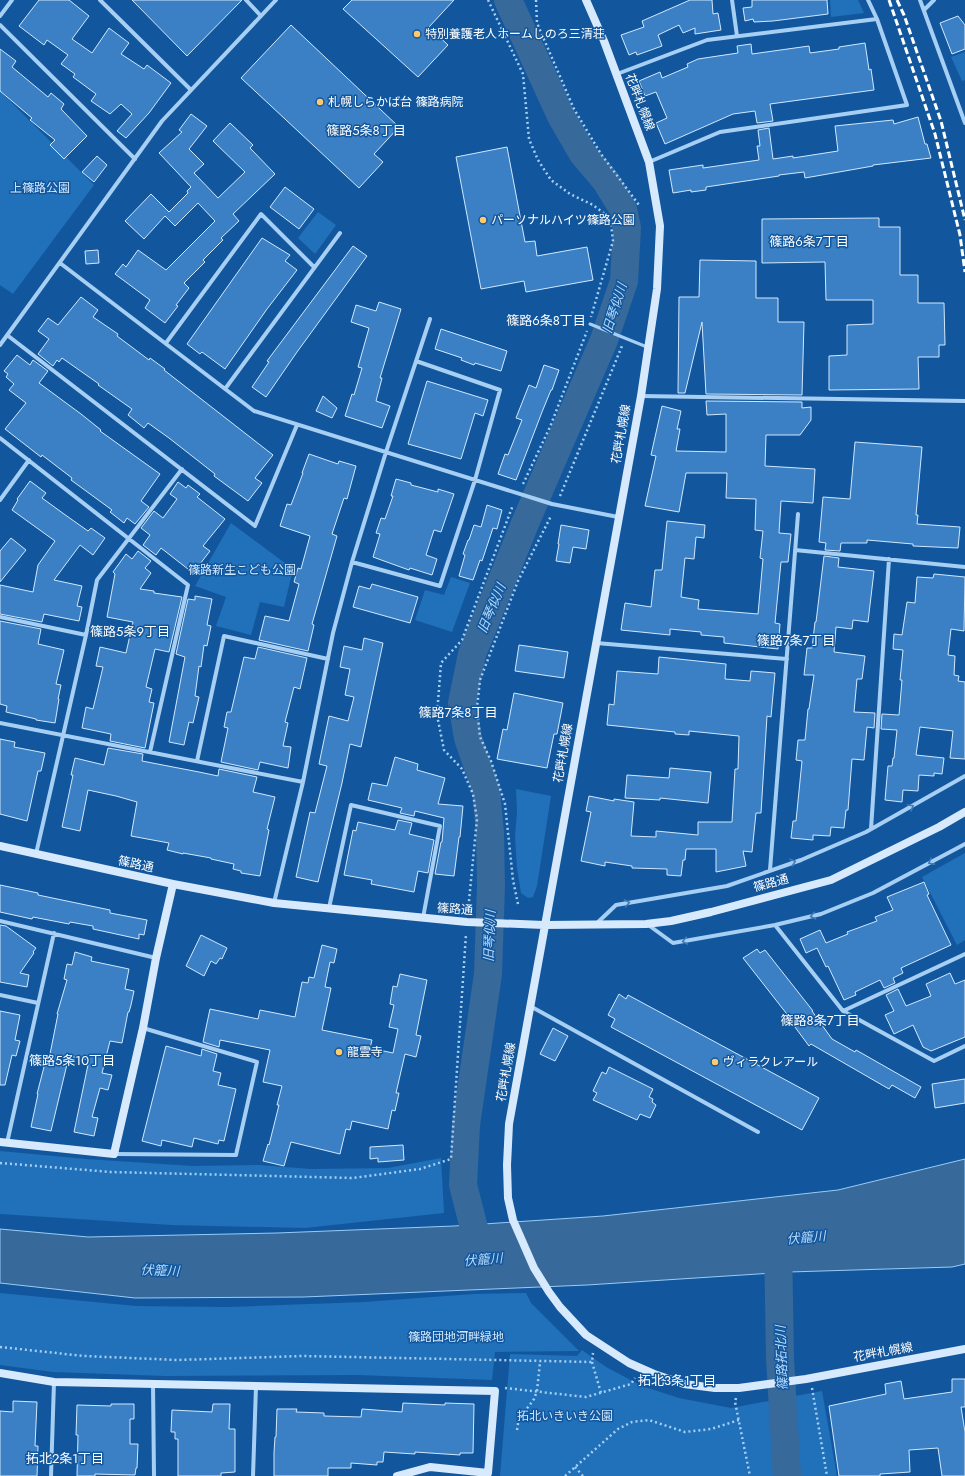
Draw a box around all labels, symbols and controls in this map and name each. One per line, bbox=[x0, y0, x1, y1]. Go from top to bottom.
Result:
place label: 特別養護老人ホームしのろ三清荘 bbox=[425, 25, 605, 43]
marker: 特別養護老人ホームしのろ三清荘 bbox=[412, 29, 422, 39]
street label: 花畔札幌線 bbox=[621, 71, 659, 133]
place label: 札幌しらかば台 篠路病院 bbox=[328, 93, 464, 111]
marker: 札幌しらかば台 篠路病院 bbox=[315, 97, 325, 107]
district label: 篠路5条8丁目 bbox=[326, 121, 406, 140]
park label: 上篠路公園 bbox=[10, 179, 70, 197]
place label: パーソナルハイツ篠路公園 bbox=[491, 211, 635, 229]
marker: パーソナルハイツ篠路公園 bbox=[478, 215, 488, 225]
district label: 篠路6条7丁目 bbox=[769, 232, 849, 251]
water label: 旧琴似川 bbox=[597, 279, 632, 336]
district label: 篠路6条8丁目 bbox=[506, 311, 586, 330]
street label: 花畔札幌線 bbox=[607, 403, 635, 465]
park label: 篠路新生こども公園 bbox=[188, 561, 296, 579]
water label: 旧琴似川 bbox=[473, 579, 511, 636]
district label: 篠路5条9丁目 bbox=[90, 622, 170, 641]
district label: 篠路7条7丁目 bbox=[757, 631, 835, 650]
district label: 篠路7条8丁目 bbox=[419, 703, 497, 722]
street label: 花畔札幌線 bbox=[549, 722, 577, 784]
one-way arrow bbox=[906, 804, 914, 811]
street label: 篠路通 bbox=[117, 851, 155, 877]
one-way arrow bbox=[927, 858, 935, 865]
one-way arrow bbox=[790, 859, 797, 867]
street label: 篠路通 bbox=[751, 870, 791, 896]
street label: 篠路通 bbox=[436, 899, 474, 919]
one-way arrow bbox=[624, 899, 630, 908]
water label: 旧琴似川 bbox=[479, 908, 500, 962]
one-way arrow bbox=[809, 912, 816, 920]
one-way arrow bbox=[682, 936, 688, 945]
district label: 篠路8条7丁目 bbox=[781, 1011, 859, 1030]
street label: 花畔札幌線 bbox=[492, 1041, 520, 1103]
place label: 龍雲寺 bbox=[347, 1043, 383, 1061]
marker: 龍雲寺 bbox=[334, 1047, 344, 1057]
district label: 篠路5条10丁目 bbox=[29, 1051, 115, 1070]
place label: ヴィラクレアール bbox=[723, 1053, 818, 1071]
marker: ヴィラクレアール bbox=[710, 1057, 720, 1067]
water label: 伏籠川 bbox=[786, 1226, 828, 1249]
water label: 伏籠川 bbox=[463, 1248, 505, 1271]
water label: 伏籠川 bbox=[140, 1260, 182, 1281]
water label: 篠路拓北川 bbox=[771, 1323, 792, 1391]
park label: 篠路団地河畔緑地 bbox=[408, 1328, 504, 1346]
street label: 花畔札幌線 bbox=[852, 1338, 914, 1366]
district label: 拓北3条1丁目 bbox=[638, 1371, 716, 1390]
park label: 拓北いきいき公園 bbox=[517, 1407, 613, 1425]
district label: 拓北2条1丁目 bbox=[26, 1449, 104, 1468]

